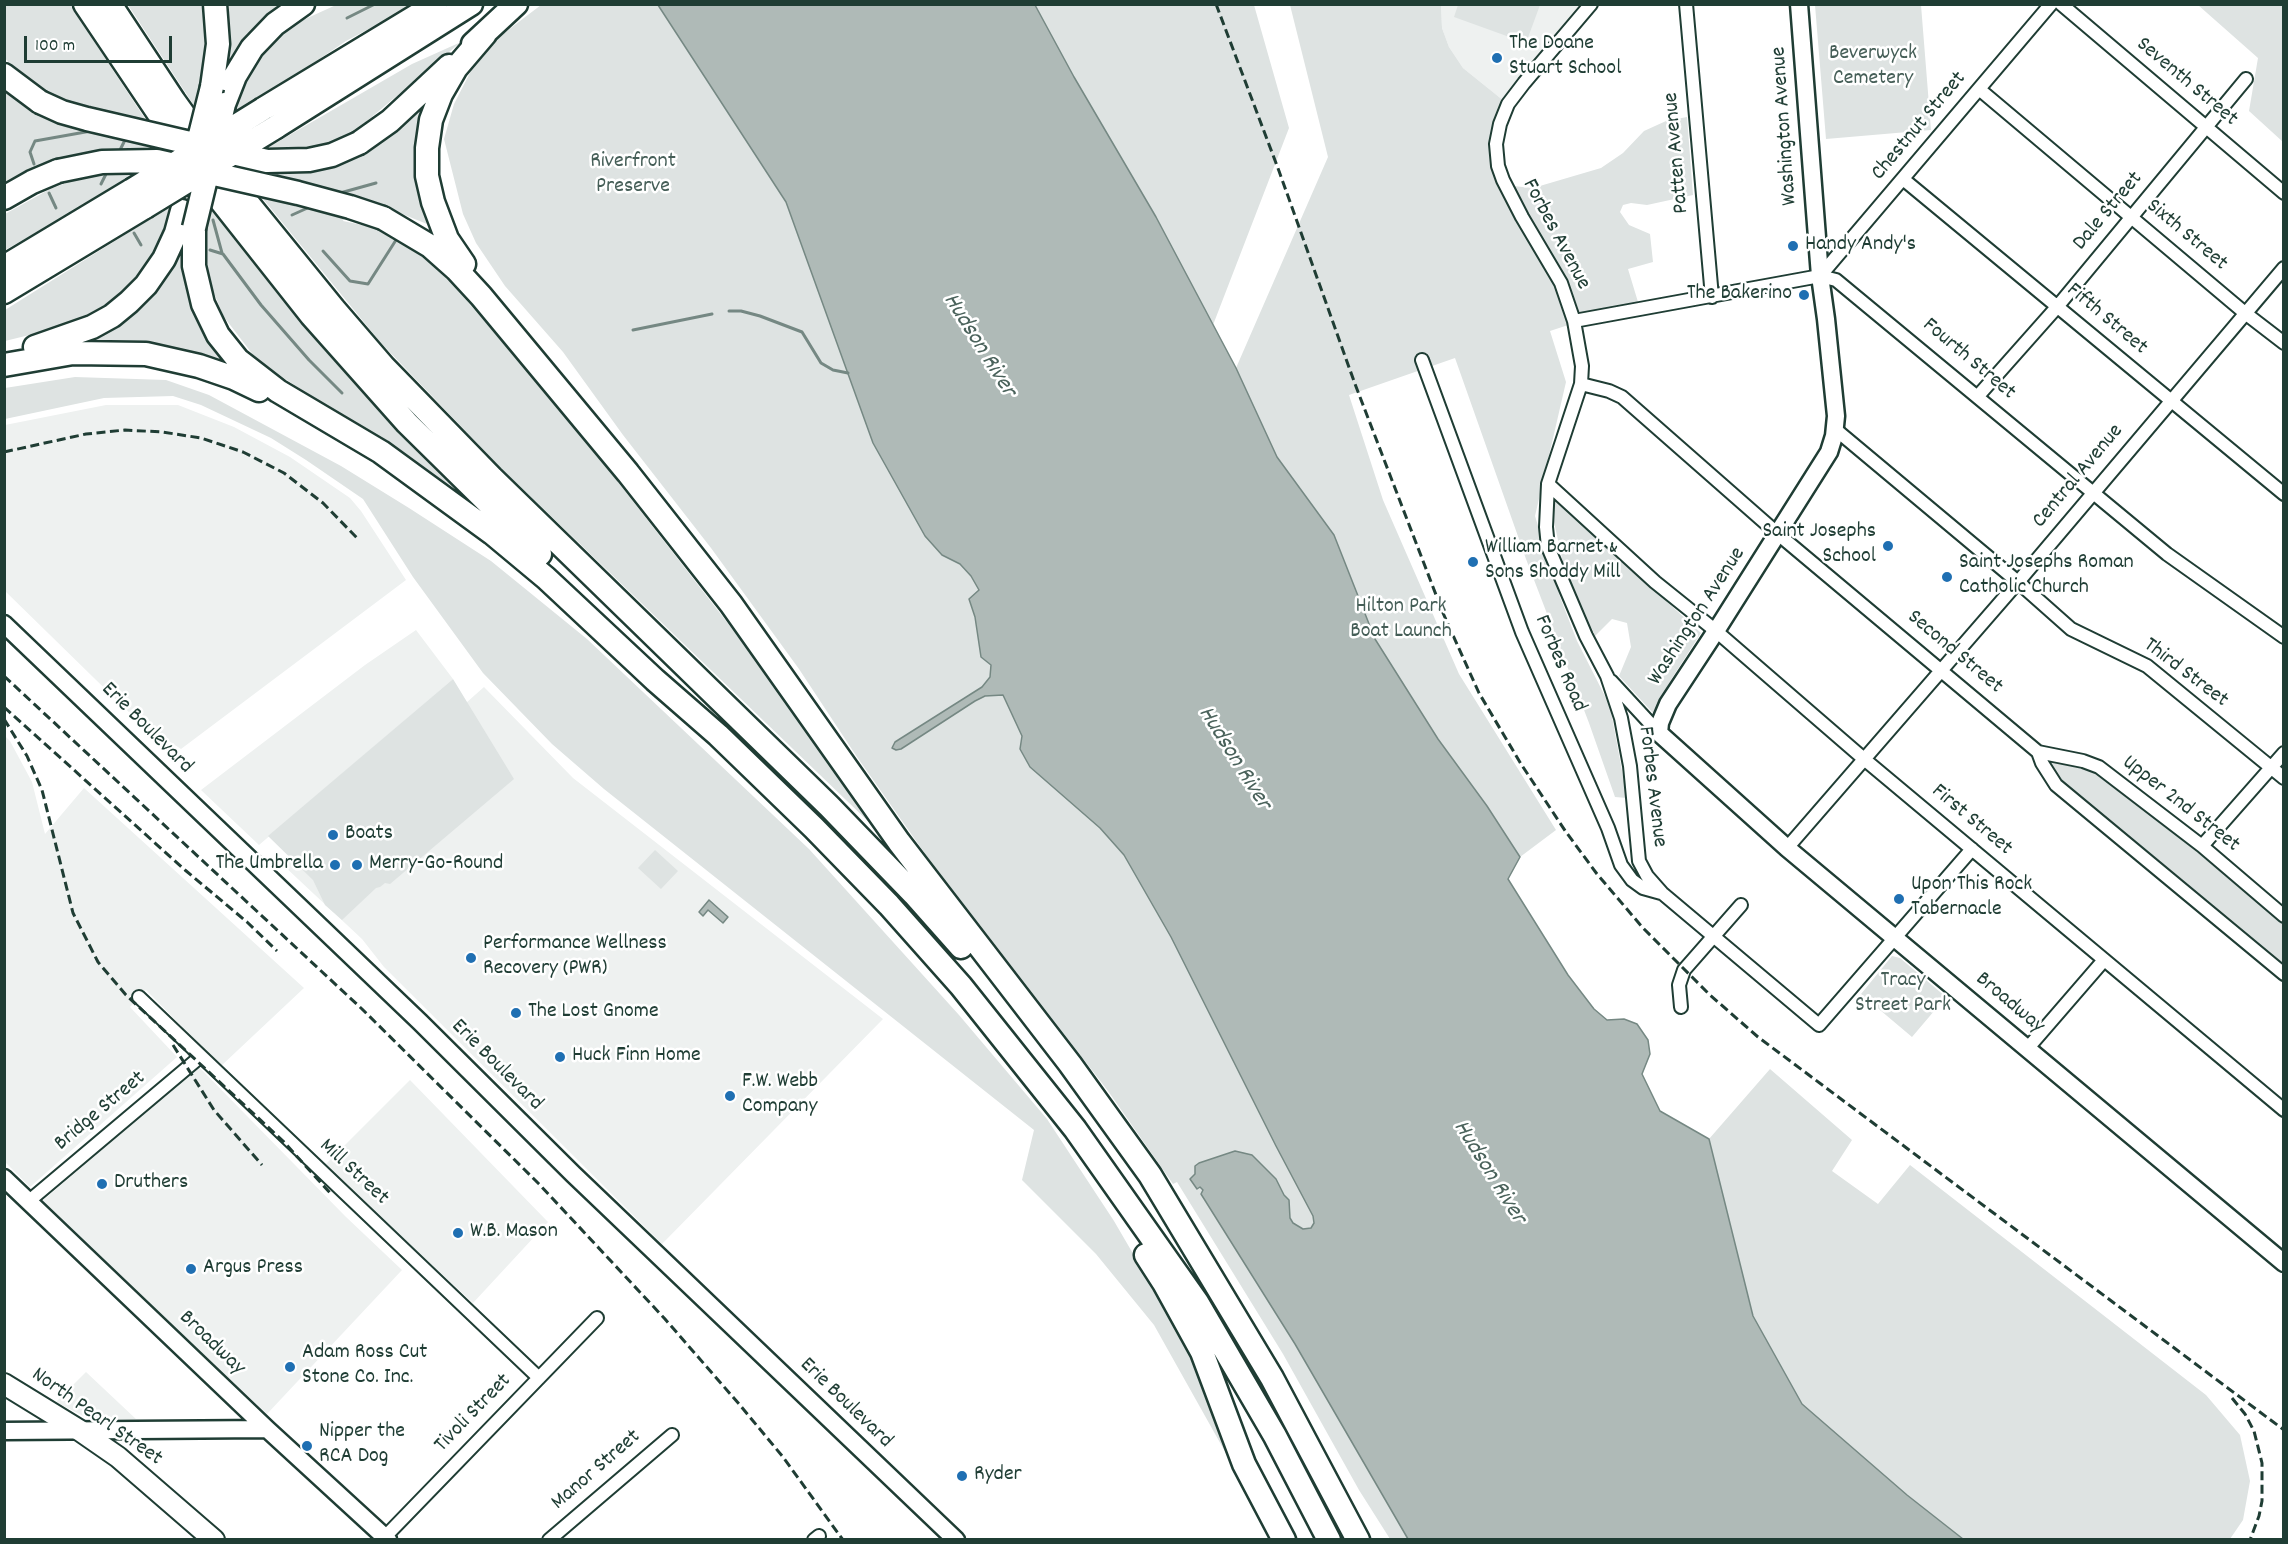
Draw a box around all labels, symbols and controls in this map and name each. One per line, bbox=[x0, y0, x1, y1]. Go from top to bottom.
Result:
scale bar bbox=[27, 24, 176, 62]
place label: The Doane Stuart School bbox=[1509, 32, 1621, 84]
street label: Seventh Street bbox=[2130, 33, 2242, 133]
text: 100 m bbox=[35, 34, 75, 59]
park label: Beverwyck Cemetery bbox=[1829, 42, 1917, 94]
street label: Washington Avenue bbox=[1767, 46, 1805, 206]
marker: The Doane Stuart School bbox=[1490, 51, 1504, 65]
street label: Chestnut Street bbox=[1867, 67, 1973, 187]
street label: Patten Avenue bbox=[1660, 91, 1696, 215]
park label: Riverfront Preserve bbox=[590, 150, 676, 202]
street label: Dale Street bbox=[2068, 167, 2150, 257]
street label: Forbes Avenue bbox=[1515, 175, 1595, 295]
street label: Sixth Street bbox=[2140, 194, 2232, 278]
place label: Handy Andy's bbox=[1805, 233, 1916, 259]
marker: Handy Andy's bbox=[1786, 239, 1800, 253]
street label: Fifth Street bbox=[2060, 278, 2152, 362]
place label: The Bakerino bbox=[1687, 282, 1792, 308]
marker: The Bakerino bbox=[1797, 288, 1811, 302]
water label: Hudson River bbox=[935, 289, 1021, 403]
street label: Fourth Street bbox=[1916, 313, 2020, 407]
street label: Central Avenue bbox=[2028, 420, 2130, 534]
place label: Saint Josephs School bbox=[1762, 520, 1876, 572]
place label: William Barnet & Sons Shoddy Mill bbox=[1485, 536, 1620, 588]
marker: Saint Josephs School bbox=[1881, 539, 1895, 553]
street label: Washington Avenue bbox=[1644, 543, 1752, 691]
place label: Saint Josephs Roman Catholic Church bbox=[1959, 551, 2134, 602]
marker: William Barnet & Sons Shoddy Mill bbox=[1466, 555, 1480, 569]
marker: Saint Josephs Roman Catholic Church bbox=[1940, 570, 1954, 584]
park label: Hilton Park Boat Launch bbox=[1350, 595, 1452, 646]
street label: Second Street bbox=[1901, 605, 2007, 701]
street label: Forbes Road bbox=[1527, 612, 1591, 716]
street label: Third Street bbox=[2137, 633, 2233, 715]
street label: Erie Boulevard bbox=[94, 677, 198, 781]
water label: Hudson River bbox=[1190, 702, 1276, 816]
street label: Forbes Avenue bbox=[1630, 725, 1672, 849]
street label: Upper 2nd Street bbox=[2116, 751, 2244, 859]
street label: First Street bbox=[1925, 779, 2017, 863]
place label: Boats bbox=[345, 822, 393, 848]
marker: Boats bbox=[326, 828, 340, 842]
place label: The Umbrella bbox=[216, 852, 323, 878]
place label: Merry-Go-Round bbox=[369, 852, 503, 878]
marker: The Umbrella bbox=[328, 858, 342, 872]
marker: Merry-Go-Round bbox=[350, 858, 364, 872]
place label: Upon This Rock Tabernacle bbox=[1911, 873, 2032, 924]
marker: Upon This Rock Tabernacle bbox=[1892, 892, 1906, 906]
place label: Performance Wellness Recovery (PWR) bbox=[483, 932, 667, 984]
marker: Performance Wellness Recovery (PWR) bbox=[464, 951, 478, 965]
street label: Broadway bbox=[1969, 967, 2049, 1041]
park label: Tracy Street Park bbox=[1855, 969, 1951, 1020]
place label: The Lost Gnome bbox=[528, 1000, 659, 1026]
marker: The Lost Gnome bbox=[509, 1006, 523, 1020]
street label: Erie Boulevard bbox=[444, 1014, 548, 1118]
place label: Huck Finn Home bbox=[572, 1044, 701, 1070]
marker: Huck Finn Home bbox=[553, 1050, 567, 1064]
street label: Bridge Street bbox=[50, 1066, 152, 1158]
place label: F.W. Webb Company bbox=[742, 1070, 818, 1122]
marker: F.W. Webb Company bbox=[723, 1089, 737, 1103]
water label: Hudson River bbox=[1445, 1116, 1531, 1230]
street label: Mill Street bbox=[313, 1134, 393, 1212]
place label: Druthers bbox=[114, 1171, 188, 1197]
marker: Druthers bbox=[95, 1177, 109, 1191]
place label: W.B. Mason bbox=[470, 1220, 558, 1246]
marker: W.B. Mason bbox=[451, 1226, 465, 1240]
place label: Argus Press bbox=[203, 1256, 303, 1282]
marker: Argus Press bbox=[184, 1262, 198, 1276]
street label: Broadway bbox=[172, 1306, 250, 1382]
place label: Adam Ross Cut Stone Co. Inc. bbox=[302, 1341, 427, 1392]
street label: Erie Boulevard bbox=[793, 1353, 897, 1455]
marker: Adam Ross Cut Stone Co. Inc. bbox=[283, 1360, 297, 1374]
street label: North Pearl Street bbox=[25, 1363, 167, 1473]
street label: Tivoli Street bbox=[430, 1369, 518, 1459]
place label: Nipper the RCA Dog bbox=[319, 1420, 405, 1472]
street label: Manor Street bbox=[547, 1425, 647, 1517]
marker: Nipper the RCA Dog bbox=[300, 1439, 314, 1453]
place label: Ryder bbox=[974, 1463, 1022, 1489]
marker: Ryder bbox=[955, 1469, 969, 1483]

